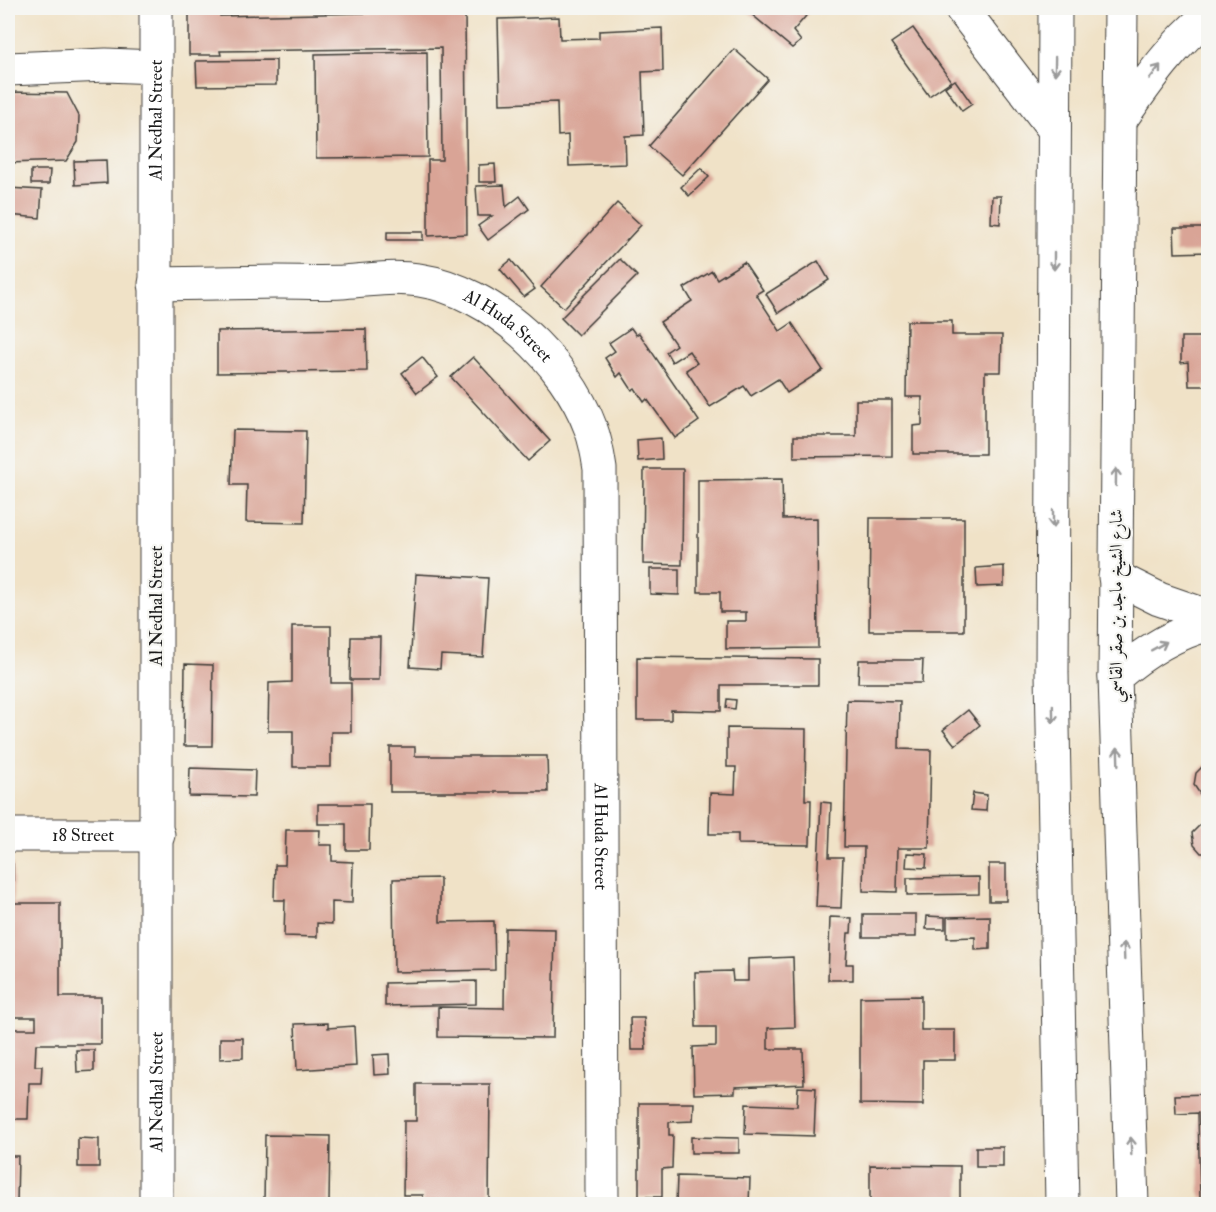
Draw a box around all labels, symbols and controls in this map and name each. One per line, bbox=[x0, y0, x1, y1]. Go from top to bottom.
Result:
one-way arrow bbox=[1049, 55, 1061, 75]
street label: Al Nedhal Street bbox=[144, 59, 168, 181]
one-way arrow bbox=[1148, 64, 1161, 80]
one-way arrow bbox=[1048, 250, 1060, 270]
street label: Al Huda Street bbox=[459, 284, 557, 367]
one-way arrow bbox=[1110, 468, 1122, 488]
one-way arrow bbox=[1047, 508, 1059, 528]
street label: شارع الشيخ ماجد بن صقر القاسمي bbox=[1105, 509, 1133, 703]
street label: Al Nedhal Street bbox=[145, 546, 168, 667]
one-way arrow bbox=[1150, 640, 1167, 652]
one-way arrow bbox=[1047, 703, 1059, 723]
one-way arrow bbox=[1112, 747, 1123, 767]
street label: Al Huda Street bbox=[589, 782, 612, 890]
street label: 18 Street bbox=[52, 824, 114, 847]
one-way arrow bbox=[1119, 942, 1130, 962]
street label: Al Nedhal Street bbox=[145, 1031, 169, 1153]
one-way arrow bbox=[1125, 1137, 1136, 1157]

